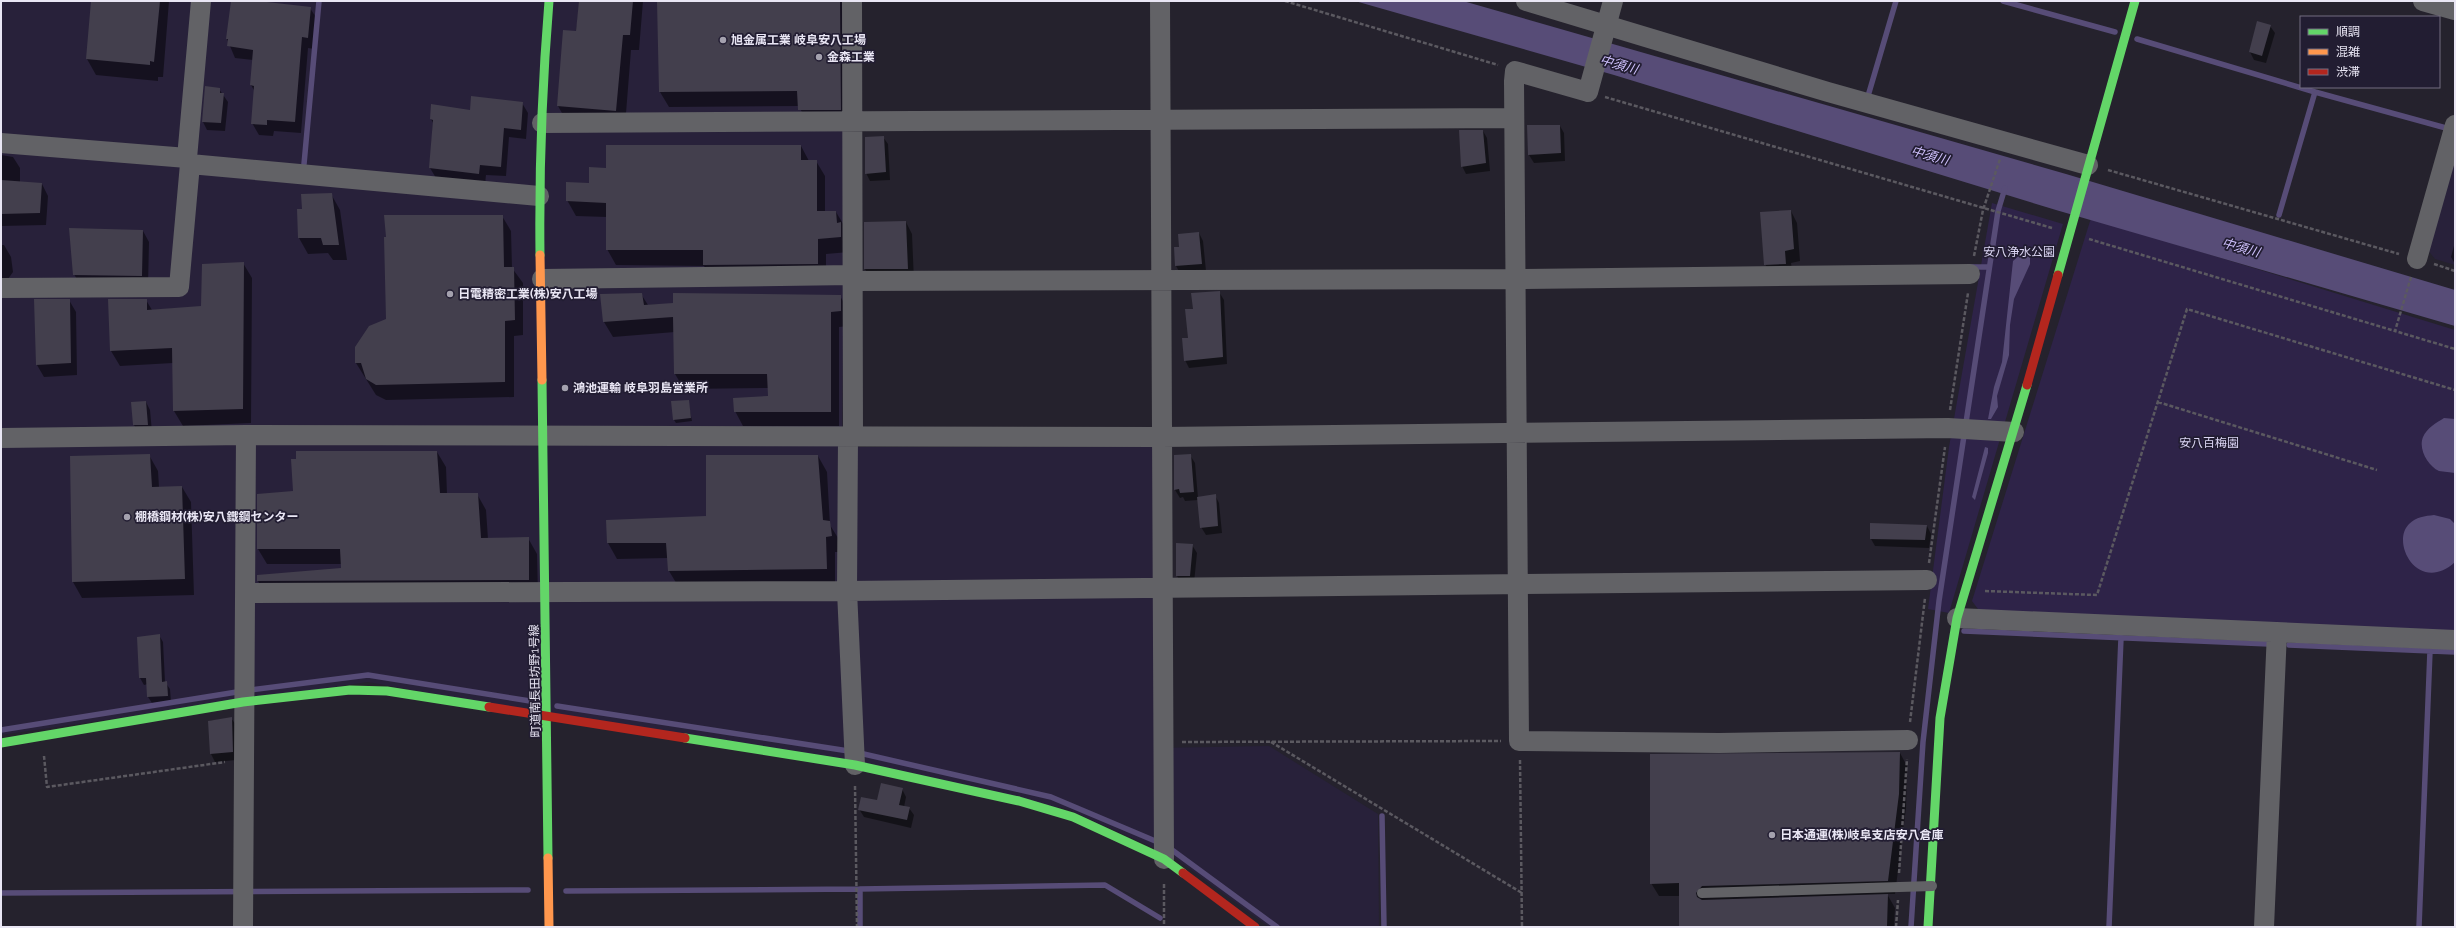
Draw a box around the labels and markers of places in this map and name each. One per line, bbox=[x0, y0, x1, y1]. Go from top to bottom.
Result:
place label: 旭金属工業 岐阜安八工場 bbox=[731, 33, 866, 47]
marker: 旭金属工業 岐阜安八工場 bbox=[718, 35, 728, 45]
place label: 金森工業 bbox=[827, 50, 875, 64]
marker: 金森工業 bbox=[814, 52, 824, 62]
place label: 日電精密工業(株)安八工場 bbox=[458, 287, 597, 301]
marker: 日電精密工業(株)安八工場 bbox=[445, 289, 455, 299]
place label: 鴻池運輸 岐阜羽島営業所 bbox=[573, 381, 708, 395]
marker: 鴻池運輸 岐阜羽島営業所 bbox=[560, 383, 570, 393]
place label: 棚橋鋼材(株)安八鐵鋼センター bbox=[135, 510, 298, 524]
marker: 棚橋鋼材(株)安八鐵鋼センター bbox=[122, 512, 132, 522]
place label: 日本通運(株)岐阜支店安八倉庫 bbox=[1780, 828, 1943, 842]
marker: 日本通運(株)岐阜支店安八倉庫 bbox=[1767, 830, 1777, 840]

